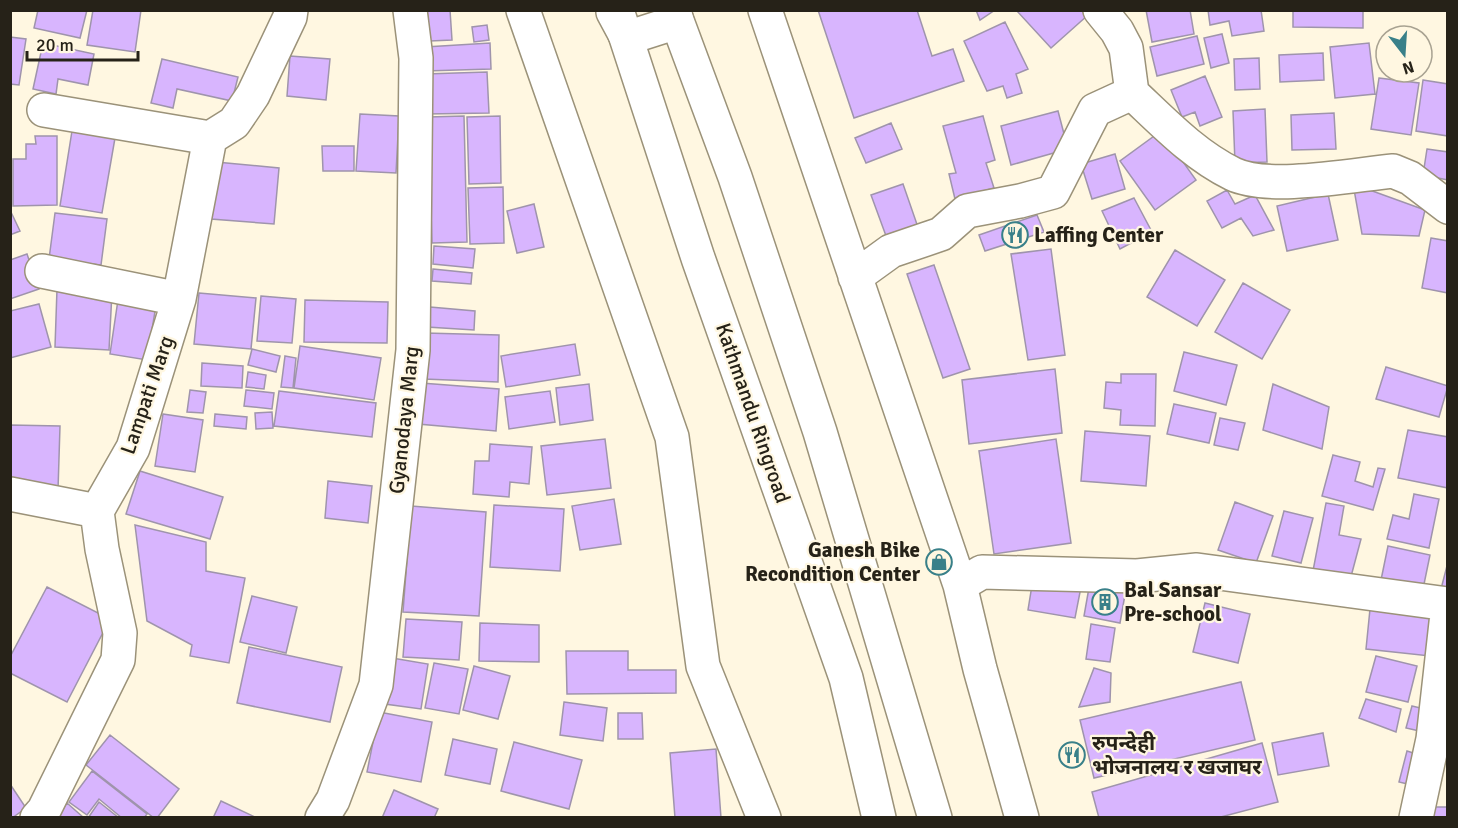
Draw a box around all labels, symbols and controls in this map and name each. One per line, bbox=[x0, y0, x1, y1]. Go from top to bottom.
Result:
scale bar bbox=[27, 24, 138, 62]
north arrow bbox=[1374, 24, 1434, 84]
text: 20 m bbox=[36, 34, 74, 56]
text: N bbox=[1400, 56, 1416, 79]
restaurant icon: Laffing Center bbox=[1000, 220, 1030, 250]
place label: Laffing Center bbox=[1034, 222, 1164, 248]
street label: Kathmandu Ringroad bbox=[710, 320, 796, 506]
street label: Lampati Marg bbox=[115, 332, 179, 458]
street label: Gyanodaya Marg bbox=[383, 345, 425, 495]
place label: Ganesh Bike Recondition Center bbox=[745, 537, 921, 587]
shop icon: Ganesh Bike Recondition Center bbox=[924, 547, 954, 577]
place label: Bal Sansar Pre-school bbox=[1124, 577, 1222, 627]
building icon: Bal Sansar Pre-school bbox=[1090, 587, 1120, 617]
place label: रुपन्देही भोजनालय र खजाघर bbox=[1092, 730, 1262, 780]
restaurant icon: रुपन्देही भोजनालय र खजाघर bbox=[1057, 740, 1087, 770]

